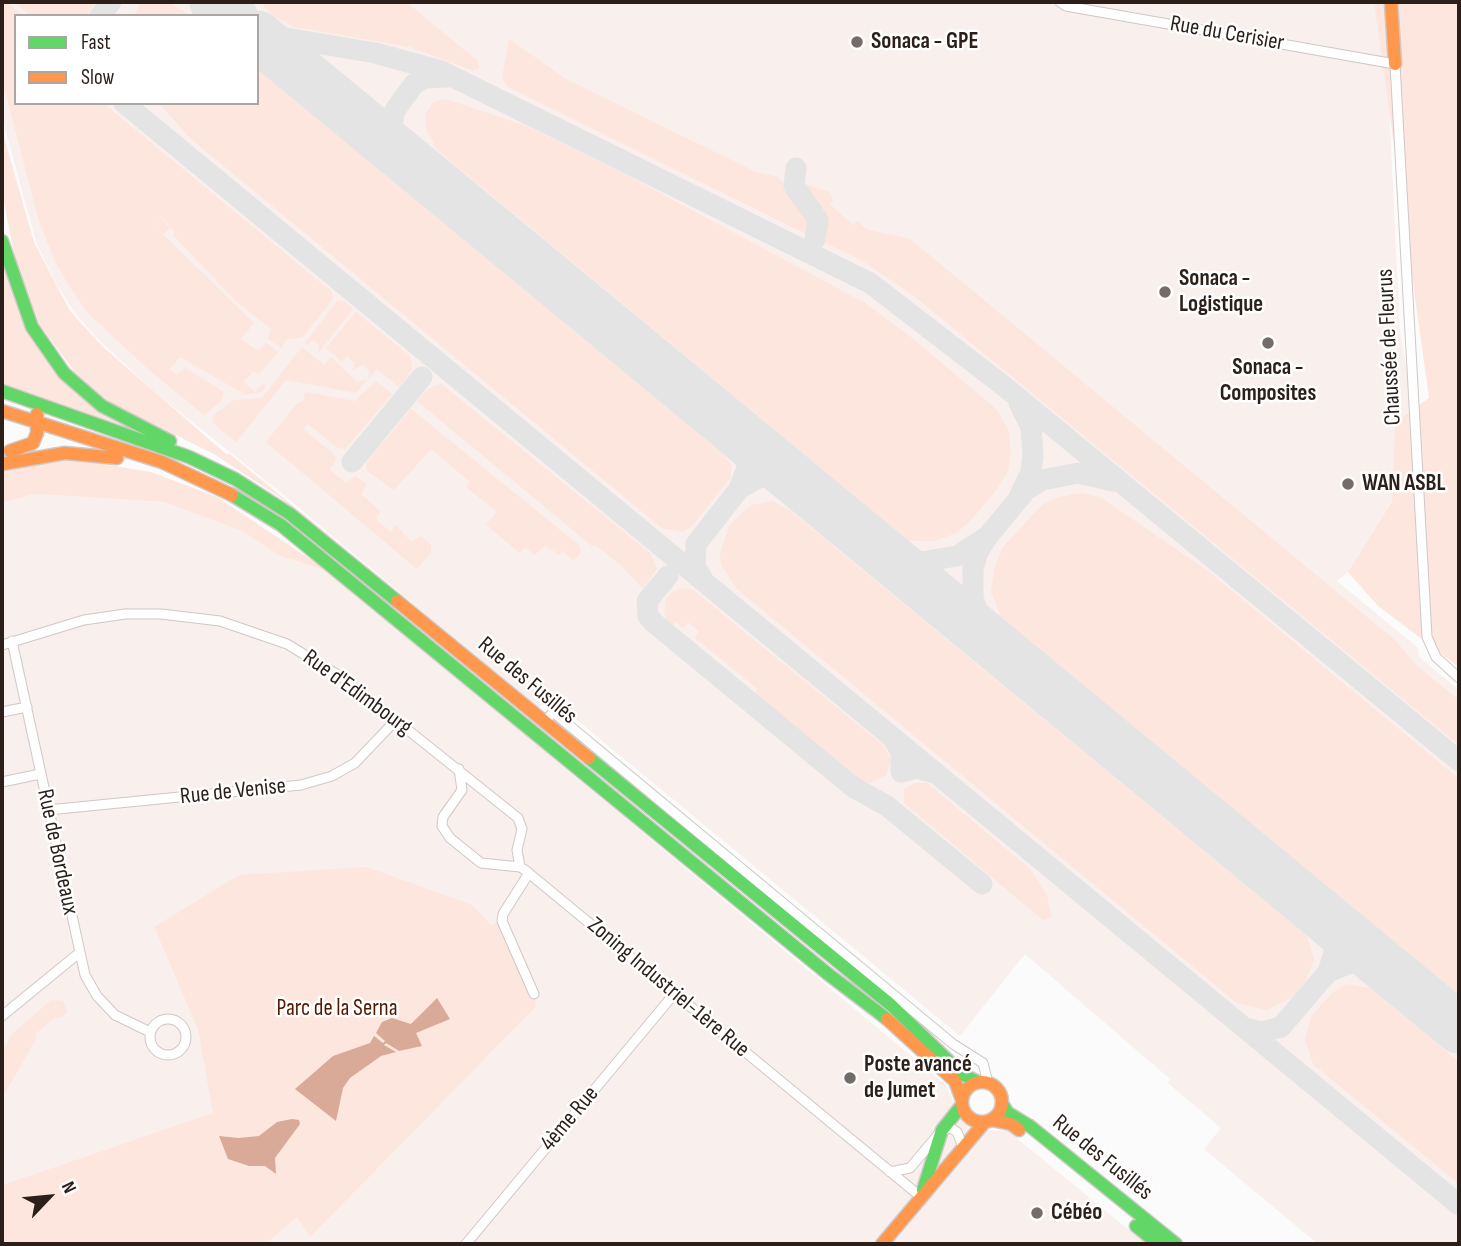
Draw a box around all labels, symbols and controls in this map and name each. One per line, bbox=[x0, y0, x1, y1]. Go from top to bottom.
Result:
street label: Rue du Cerisier bbox=[1168, 10, 1286, 58]
legend bbox=[14, 14, 259, 105]
place label: Sonaca - GPE bbox=[871, 28, 978, 56]
text: Fast bbox=[81, 30, 111, 55]
marker: Sonaca - GPE bbox=[849, 34, 865, 50]
text: Slow bbox=[81, 65, 114, 90]
place label: Sonaca - Logistique bbox=[1179, 265, 1263, 319]
street label: Chaussée de Fleurus bbox=[1372, 268, 1408, 426]
marker: Sonaca - Logistique bbox=[1157, 284, 1173, 300]
marker: Sonaca - Composites bbox=[1260, 335, 1276, 351]
place label: Sonaca - Composites bbox=[1220, 354, 1316, 408]
place label: WAN ASBL bbox=[1362, 470, 1446, 498]
marker: WAN ASBL bbox=[1340, 476, 1356, 492]
street label: Rue des Fusillés bbox=[472, 632, 582, 730]
street label: Rue d'Edimbourg bbox=[297, 644, 417, 742]
street label: Rue de Venise bbox=[179, 773, 287, 811]
street label: Rue de Bordeaux bbox=[30, 787, 84, 917]
street label: Zoning Industriel-1ère Rue bbox=[581, 912, 755, 1064]
park label: Parc de la Serna bbox=[276, 995, 398, 1023]
place label: Poste avancé de Jumet bbox=[864, 1051, 972, 1105]
marker: Poste avancé de Jumet bbox=[842, 1070, 858, 1086]
street label: 4ème Rue bbox=[535, 1081, 605, 1157]
street label: Rue des Fusillés bbox=[1046, 1109, 1158, 1207]
north arrow bbox=[14, 1162, 84, 1232]
text: N bbox=[56, 1178, 81, 1197]
place label: Cébéo bbox=[1051, 1199, 1102, 1227]
marker: Cébéo bbox=[1029, 1205, 1045, 1221]

